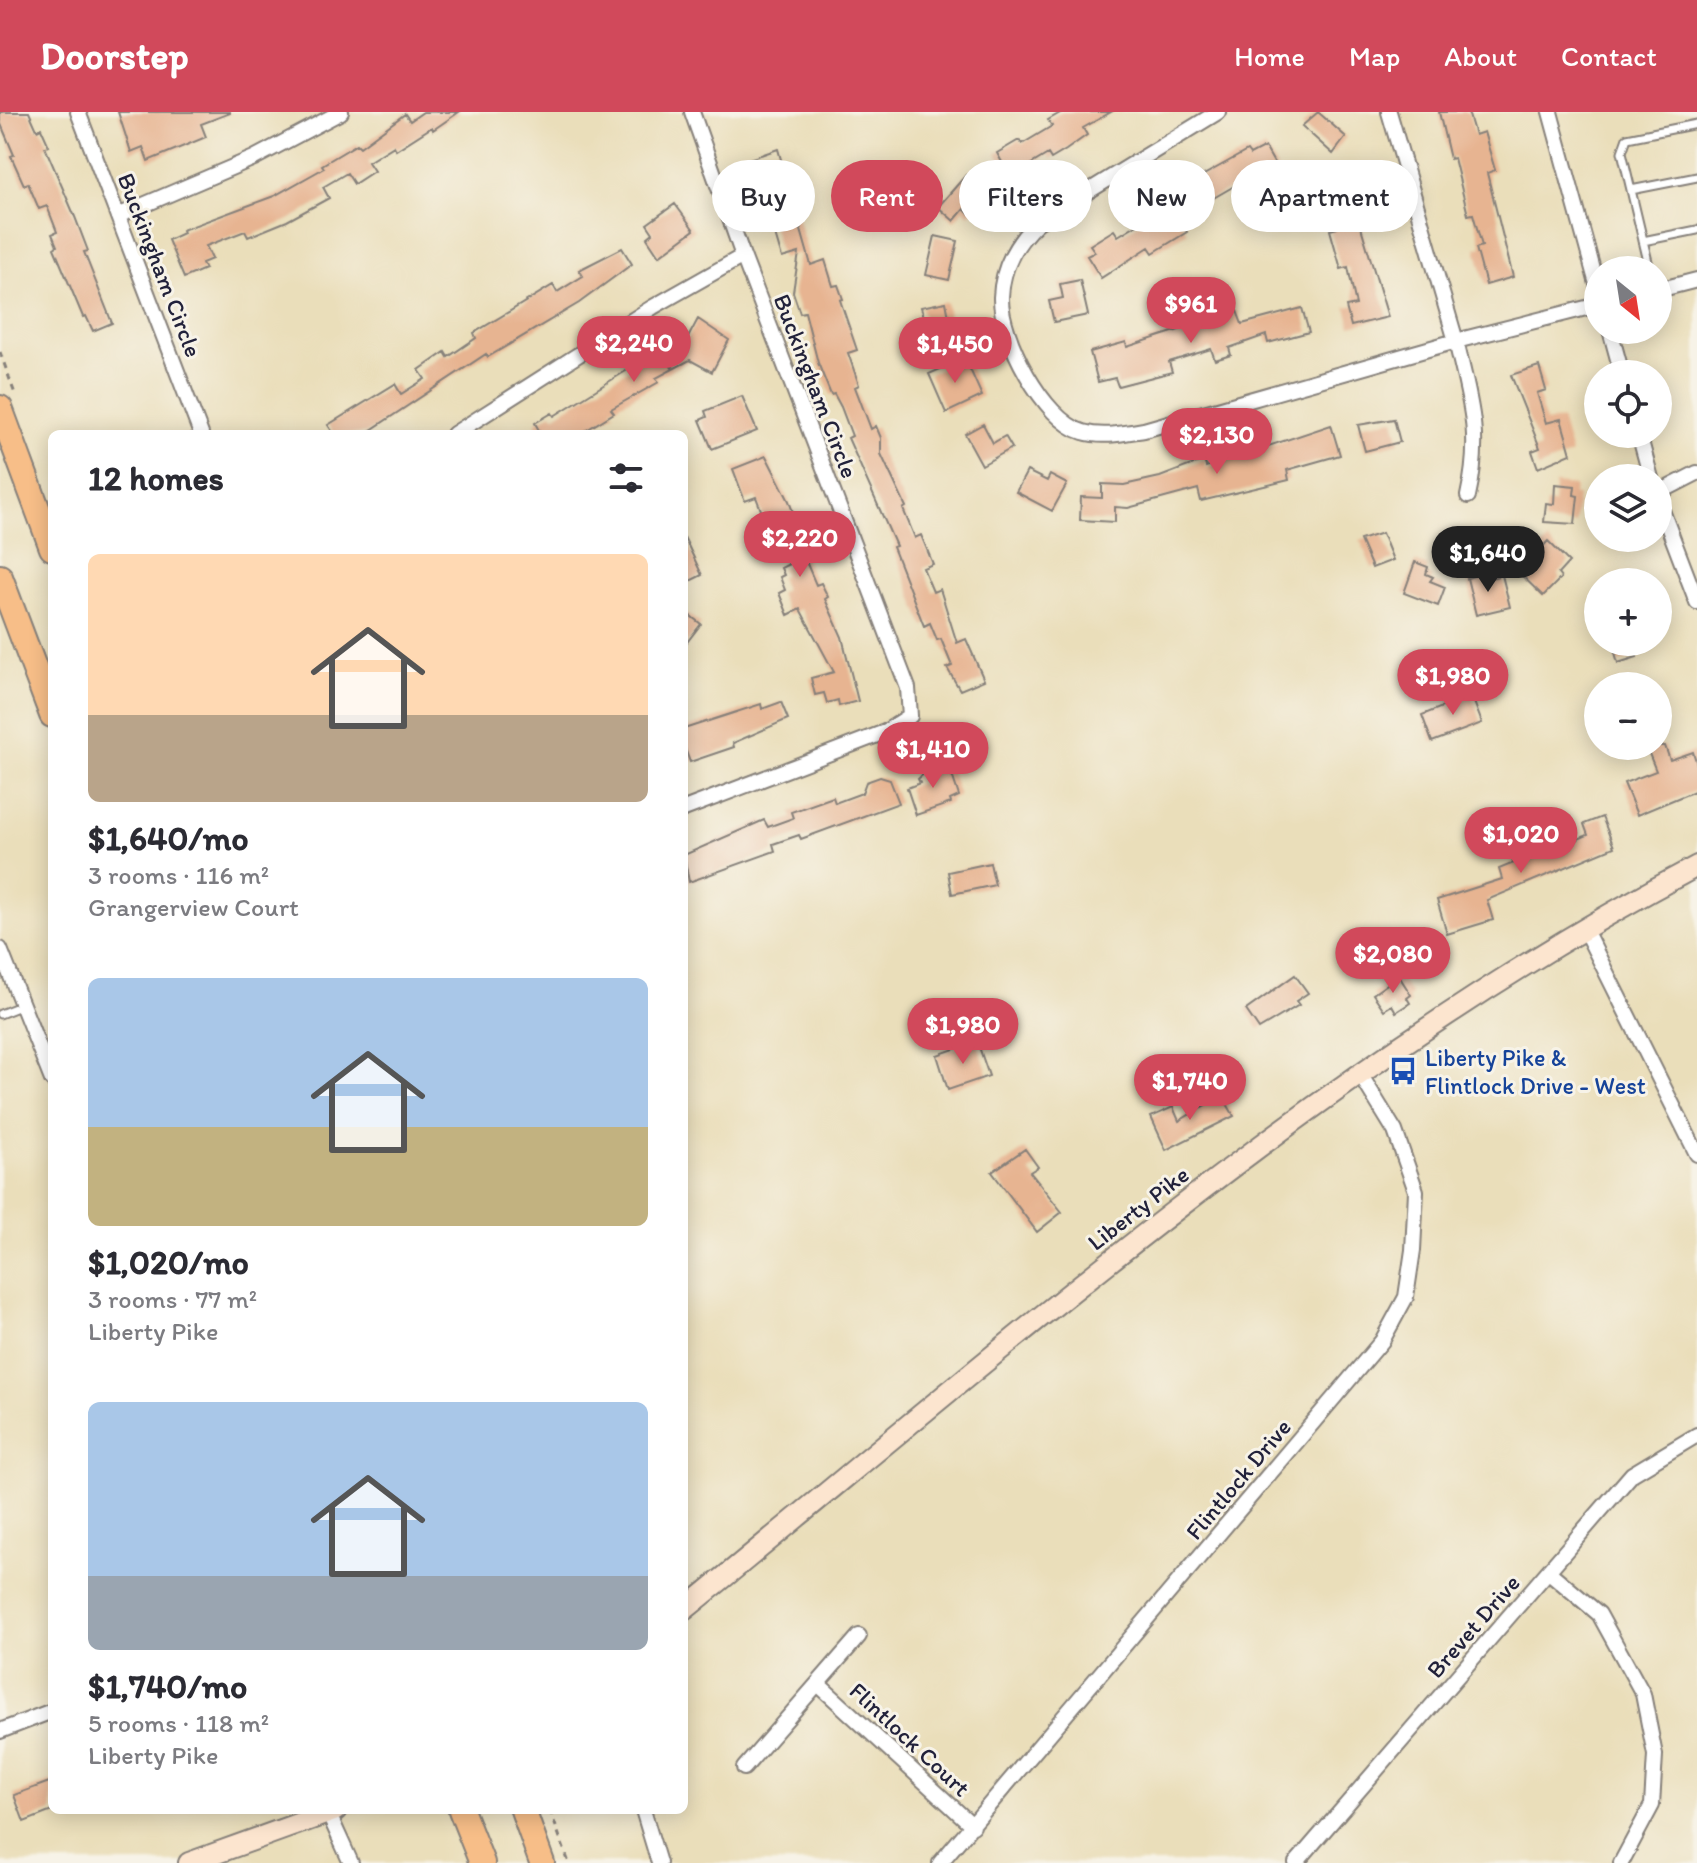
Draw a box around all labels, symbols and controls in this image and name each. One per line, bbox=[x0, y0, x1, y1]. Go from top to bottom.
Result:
text: Doorstep bbox=[40, 33, 189, 79]
text: Home bbox=[1234, 39, 1305, 73]
text: Map bbox=[1349, 39, 1400, 73]
text: About bbox=[1444, 39, 1517, 73]
text: Contact bbox=[1561, 39, 1657, 73]
chip: Buy bbox=[712, 160, 815, 232]
chip: Rent bbox=[831, 160, 943, 232]
chip: Filters bbox=[959, 160, 1092, 232]
chip: New bbox=[1108, 160, 1215, 232]
chip: Apartment bbox=[1231, 160, 1418, 232]
street label: Buckingham Circle bbox=[112, 169, 208, 361]
north arrow bbox=[1584, 256, 1672, 344]
map controls bbox=[1584, 256, 1672, 760]
pin: $961 bbox=[1144, 277, 1238, 345]
text: $961 bbox=[1165, 287, 1217, 319]
street label: Buckingham Circle bbox=[768, 290, 864, 482]
pin: $2,240 bbox=[569, 316, 699, 384]
pin: $1,450 bbox=[890, 317, 1020, 385]
text: $2,240 bbox=[595, 326, 673, 358]
text: $1,450 bbox=[917, 327, 993, 359]
button: locate bbox=[1584, 360, 1672, 448]
pin: $2,130 bbox=[1152, 408, 1282, 476]
text: $2,130 bbox=[1179, 418, 1255, 450]
icon: filters bbox=[604, 456, 648, 500]
text: 12 homes bbox=[88, 458, 224, 499]
button: layers bbox=[1584, 464, 1672, 552]
pin: $2,220 bbox=[735, 511, 865, 579]
text: $2,220 bbox=[762, 521, 838, 553]
pin: $1,640 bbox=[1423, 526, 1553, 594]
text: $1,640 bbox=[1450, 536, 1526, 568]
button: + bbox=[1584, 568, 1672, 656]
icon: home bbox=[296, 606, 440, 750]
pin: $1,980 bbox=[1388, 649, 1518, 717]
text: $1,980 bbox=[1415, 659, 1491, 691]
button: − bbox=[1584, 672, 1672, 760]
pin: $1,410 bbox=[868, 722, 998, 790]
text: $1,410 bbox=[895, 732, 971, 764]
pin: $1,020 bbox=[1456, 807, 1586, 875]
text: $1,020 bbox=[1482, 817, 1560, 849]
text: $1,640/mo bbox=[88, 818, 249, 859]
text: 3 rooms · 116 m² bbox=[88, 859, 269, 891]
text: Grangerview Court bbox=[88, 891, 299, 923]
pin: $2,080 bbox=[1328, 927, 1458, 995]
text: $2,080 bbox=[1353, 937, 1433, 969]
pin: $1,980 bbox=[898, 998, 1028, 1066]
text: $1,980 bbox=[925, 1008, 1001, 1040]
icon: home bbox=[296, 1030, 440, 1174]
place label: Liberty Pike & Flintlock Drive - West bbox=[1425, 1043, 1646, 1100]
pin: $1,740 bbox=[1125, 1054, 1255, 1122]
bus stop icon: Liberty Pike & Flintlock Drive - West bbox=[1388, 1056, 1418, 1086]
text: $1,740 bbox=[1152, 1064, 1228, 1096]
street label: Liberty Pike bbox=[1082, 1160, 1194, 1256]
text: $1,020/mo bbox=[88, 1242, 249, 1283]
text: 3 rooms · 77 m² bbox=[88, 1283, 257, 1315]
text: Liberty Pike bbox=[88, 1315, 218, 1347]
street label: Flintlock Drive bbox=[1179, 1413, 1297, 1545]
icon: home bbox=[296, 1454, 440, 1598]
street label: Brevet Drive bbox=[1420, 1568, 1526, 1684]
text: $1,740/mo bbox=[88, 1666, 247, 1707]
street label: Flintlock Court bbox=[844, 1676, 976, 1802]
text: 5 rooms · 118 m² bbox=[88, 1707, 269, 1739]
text: Liberty Pike bbox=[88, 1739, 218, 1771]

